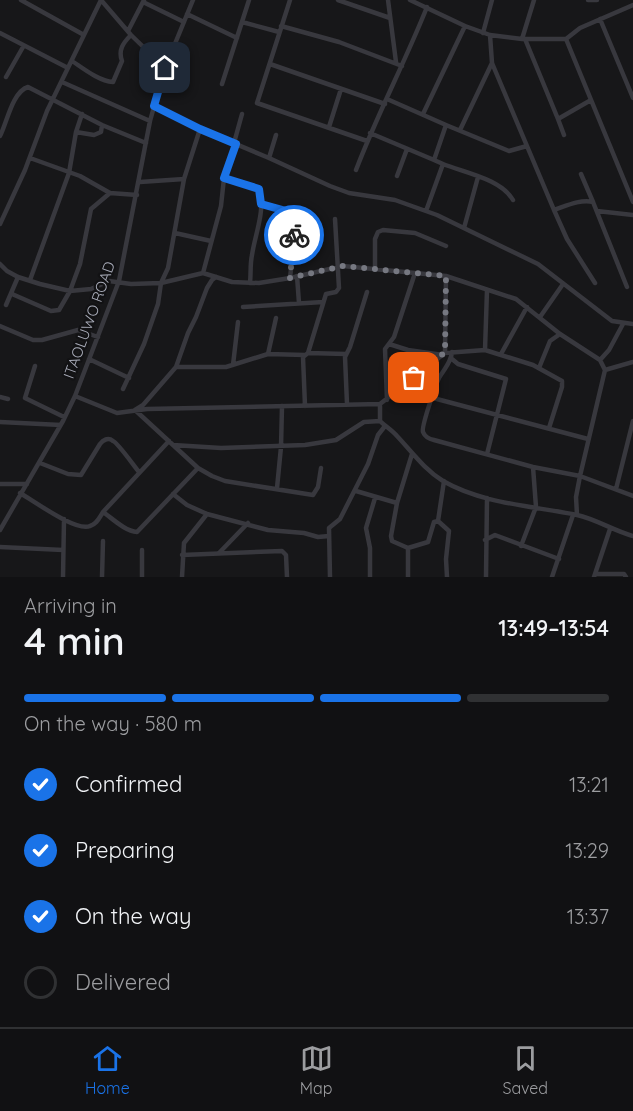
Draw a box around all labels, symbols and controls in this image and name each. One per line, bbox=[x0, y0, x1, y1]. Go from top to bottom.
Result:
pin bbox=[139, 42, 190, 93]
icon: home bbox=[148, 51, 181, 84]
courier bbox=[264, 205, 324, 265]
icon: bike bbox=[278, 219, 311, 252]
street label: ITAOLUWO ROAD bbox=[59, 259, 119, 381]
pin bbox=[388, 352, 439, 403]
icon: bag bbox=[397, 361, 430, 394]
text: Arriving in bbox=[24, 593, 117, 618]
text: 13:49–13:54 bbox=[498, 614, 609, 642]
text: 4 min bbox=[24, 616, 125, 665]
text: On the way · 580 m bbox=[24, 711, 202, 736]
icon: check bbox=[24, 768, 57, 801]
text: Confirmed bbox=[75, 770, 182, 798]
text: 13:21 bbox=[569, 772, 609, 797]
icon: check bbox=[24, 834, 57, 867]
text: Preparing bbox=[75, 836, 175, 864]
text: 13:29 bbox=[565, 838, 609, 863]
icon: check bbox=[24, 900, 57, 933]
text: On the way bbox=[75, 902, 191, 930]
text: 13:37 bbox=[567, 904, 609, 929]
text: Delivered bbox=[75, 968, 171, 996]
tab: Home bbox=[85, 1042, 130, 1098]
tab: Map bbox=[300, 1042, 333, 1098]
tab: Saved bbox=[502, 1042, 548, 1098]

